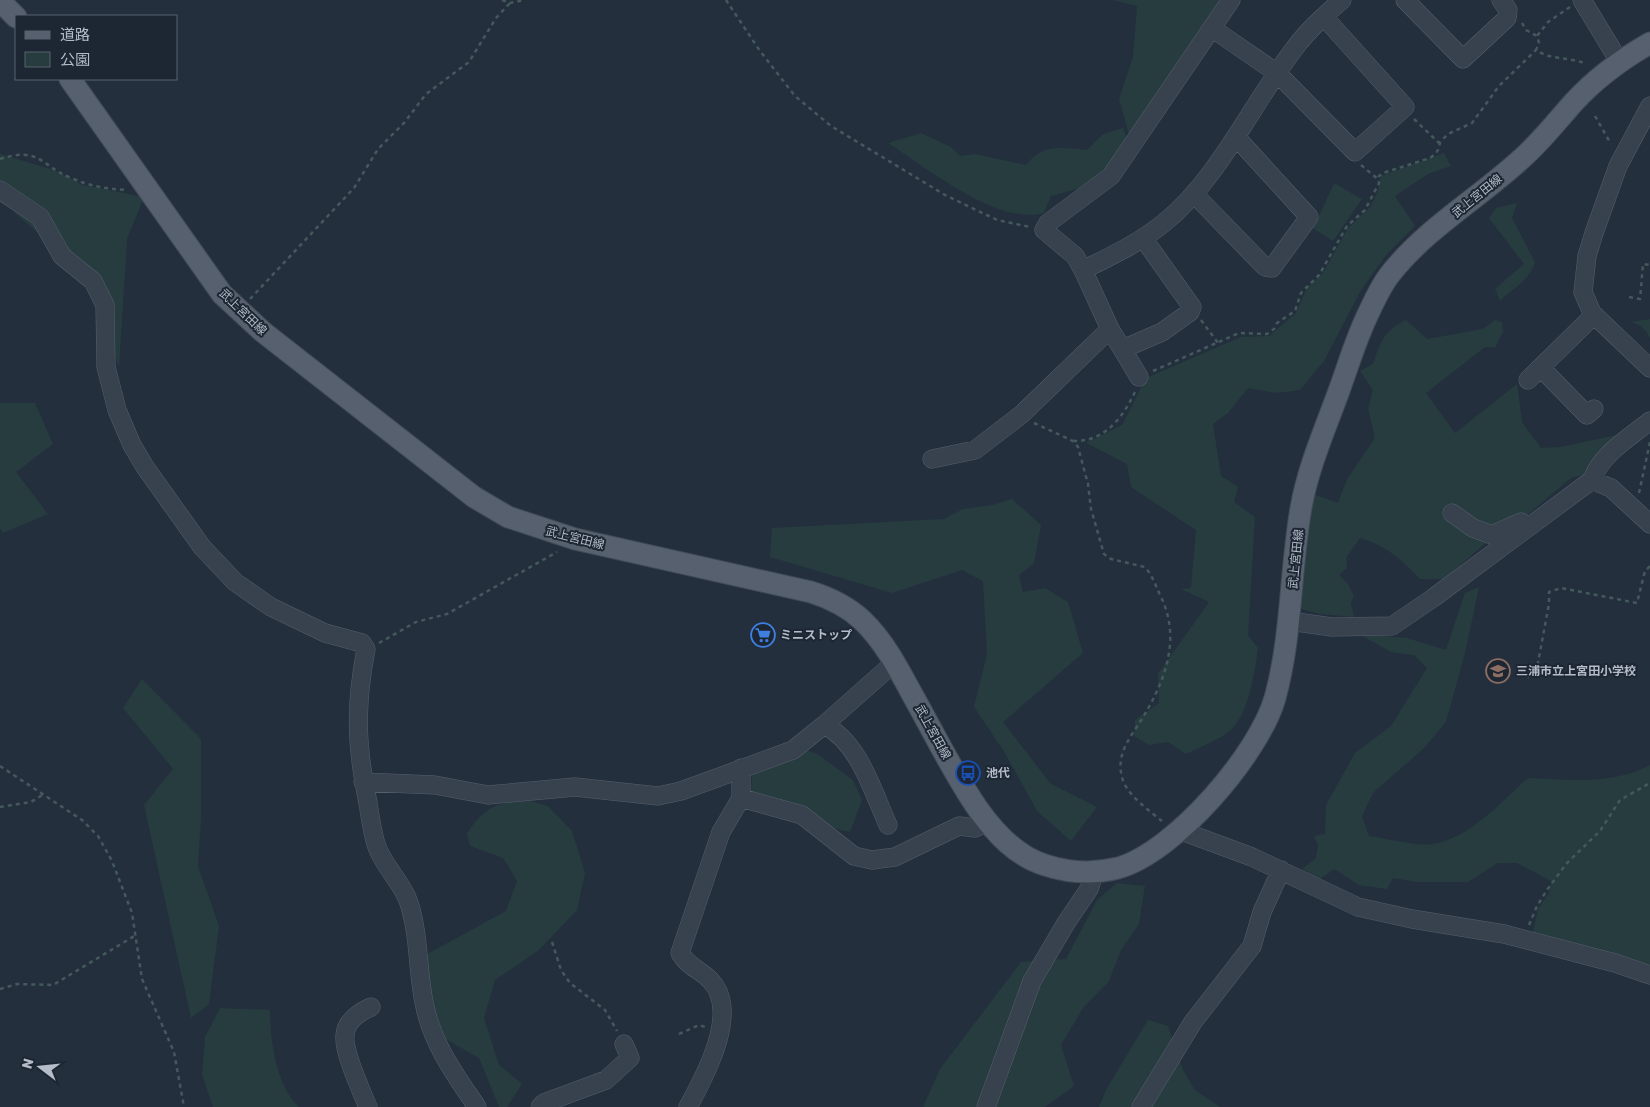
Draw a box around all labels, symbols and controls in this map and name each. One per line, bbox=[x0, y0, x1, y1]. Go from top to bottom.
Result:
legend bbox=[15, 15, 178, 80]
text: 道路 bbox=[60, 26, 90, 44]
text: 公園 bbox=[60, 51, 90, 69]
street label: 武上宮田線 bbox=[1449, 172, 1505, 220]
street label: 武上宮田線 bbox=[217, 286, 269, 338]
street label: 武上宮田線 bbox=[544, 524, 606, 552]
street label: 武上宮田線 bbox=[1286, 528, 1306, 590]
supermarket icon: ミニストップ bbox=[750, 622, 776, 648]
place label: ミニストップ bbox=[780, 628, 852, 642]
school or university icon: 三浦市立上宮田小学校 bbox=[1485, 658, 1511, 684]
place label: 三浦市立上宮田小学校 bbox=[1516, 664, 1636, 678]
street label: 武上宮田線 bbox=[912, 702, 954, 762]
bus stop icon: 池代 bbox=[955, 760, 981, 786]
place label: 池代 bbox=[986, 766, 1010, 780]
north arrow bbox=[15, 1042, 65, 1092]
text: N bbox=[18, 1056, 38, 1071]

